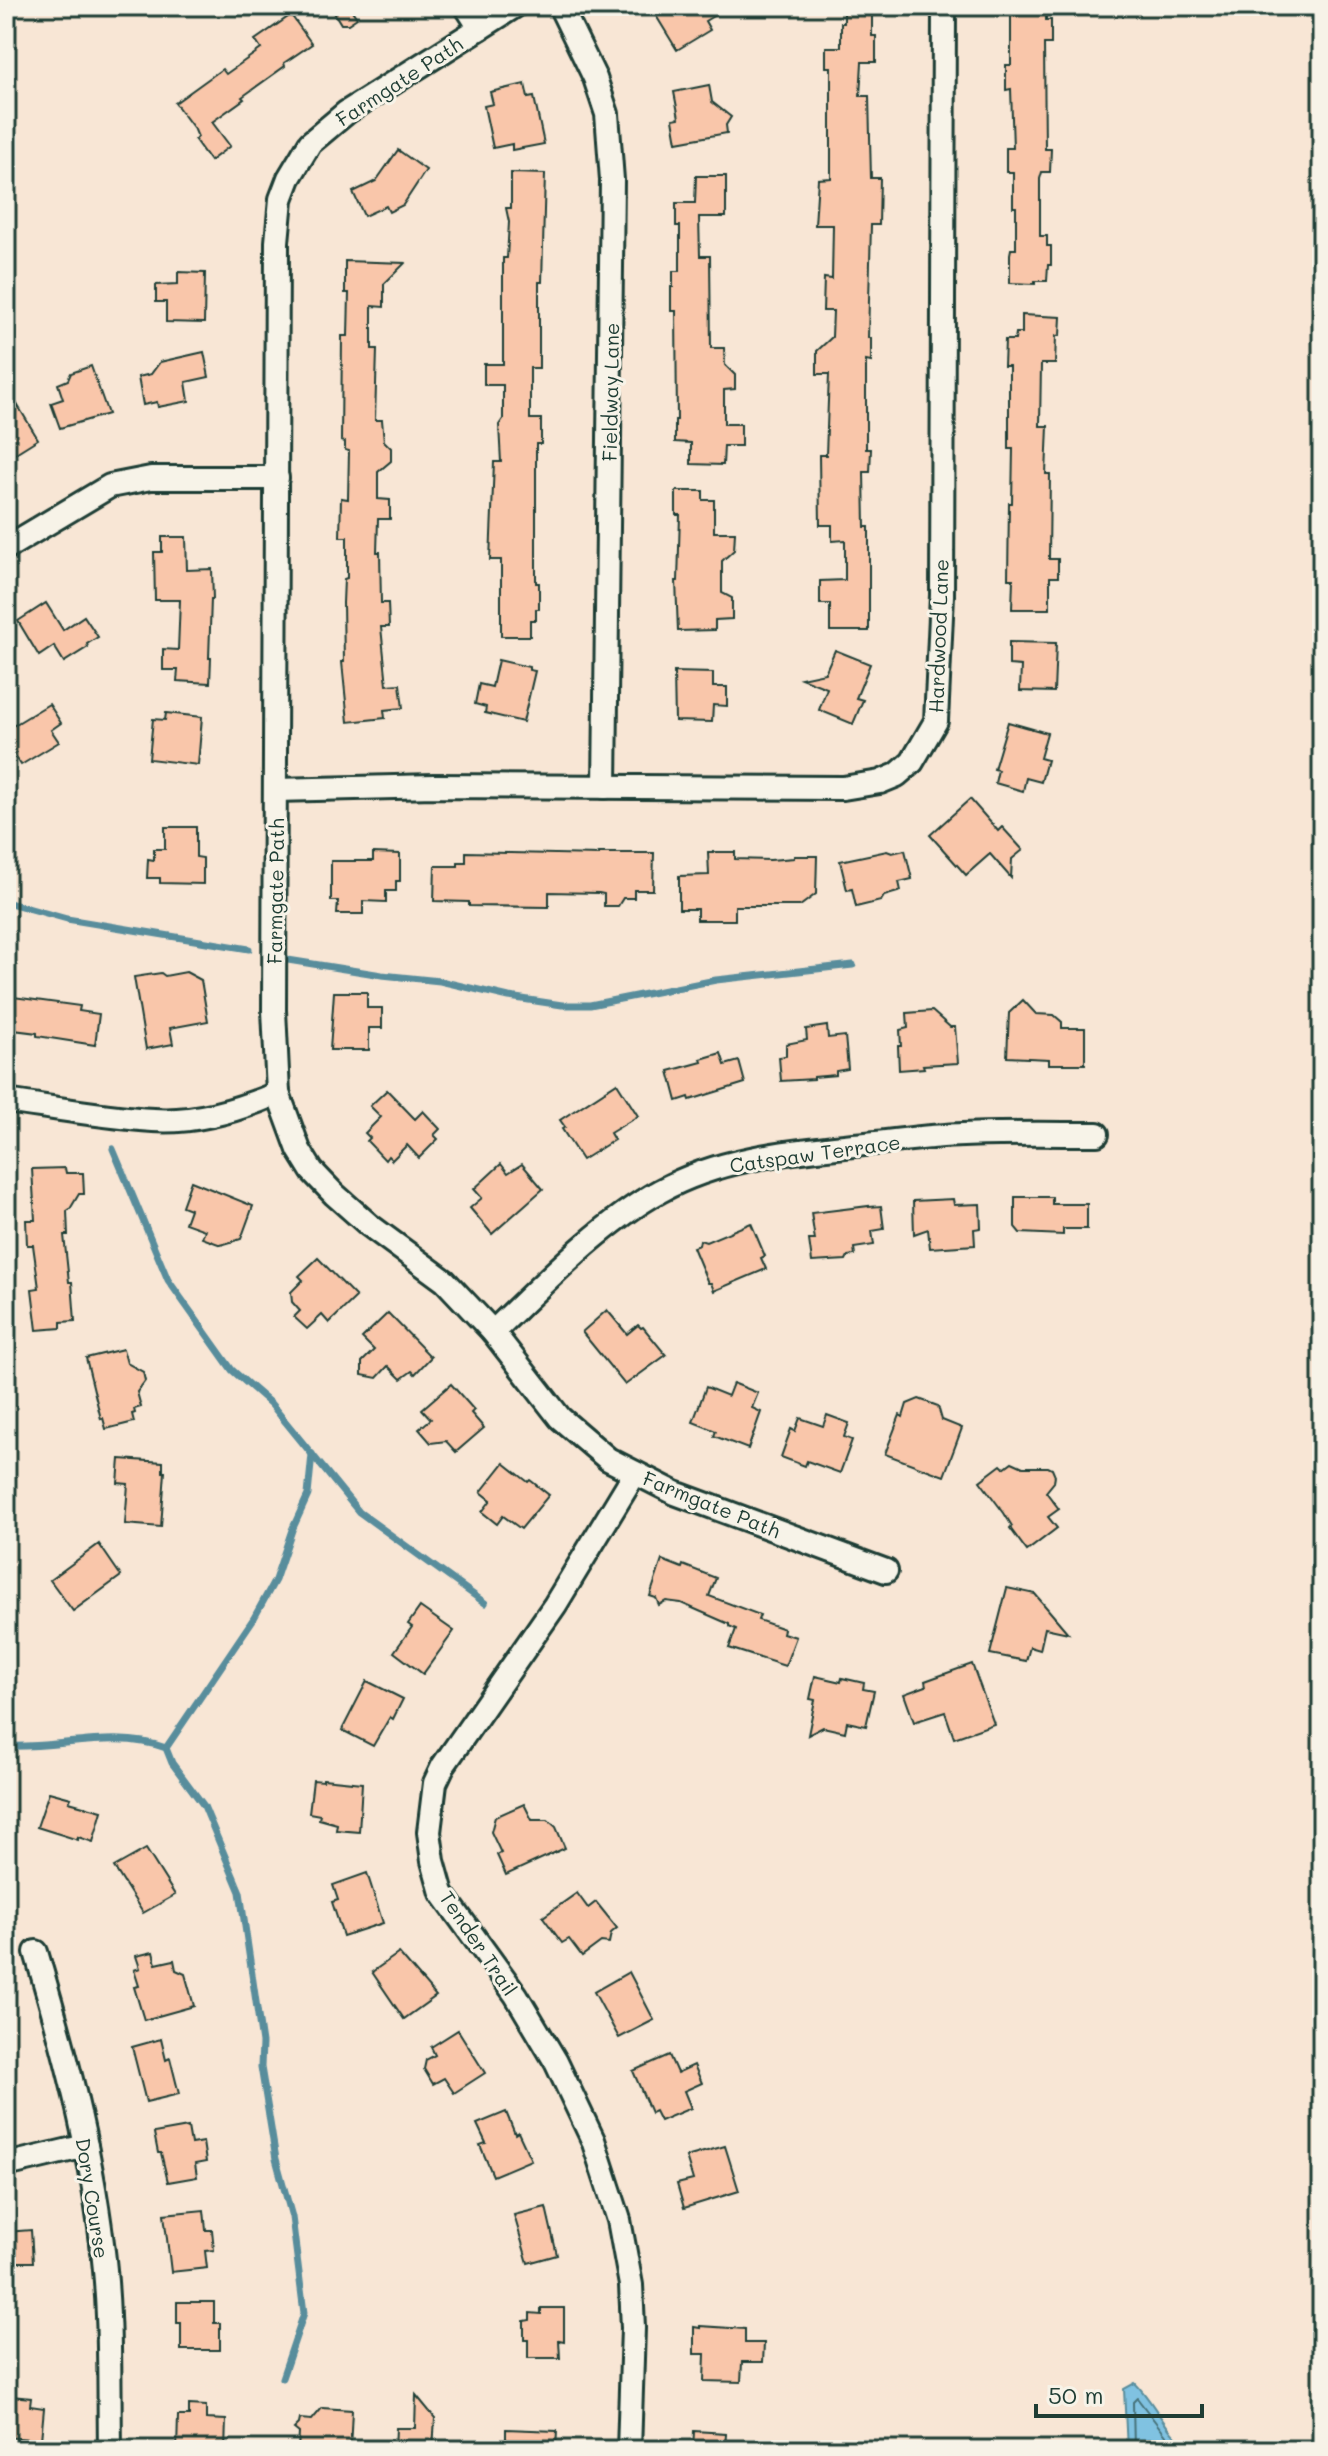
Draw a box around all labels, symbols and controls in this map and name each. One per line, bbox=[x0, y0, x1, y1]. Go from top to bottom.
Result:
street label: Farmgate Path bbox=[331, 30, 467, 132]
street label: Fieldway Lane bbox=[596, 322, 624, 462]
street label: Hardwood Lane bbox=[922, 558, 954, 714]
street label: Farmgate Path bbox=[261, 818, 289, 964]
street label: Catspaw Terrace bbox=[728, 1128, 902, 1178]
street label: Farmgate Path bbox=[639, 1465, 785, 1543]
street label: Tender Trail bbox=[434, 1886, 524, 2000]
street label: Dory Course bbox=[71, 2136, 115, 2260]
scale bar bbox=[1036, 2368, 1202, 2418]
text: 50 m bbox=[1048, 2379, 1104, 2410]

